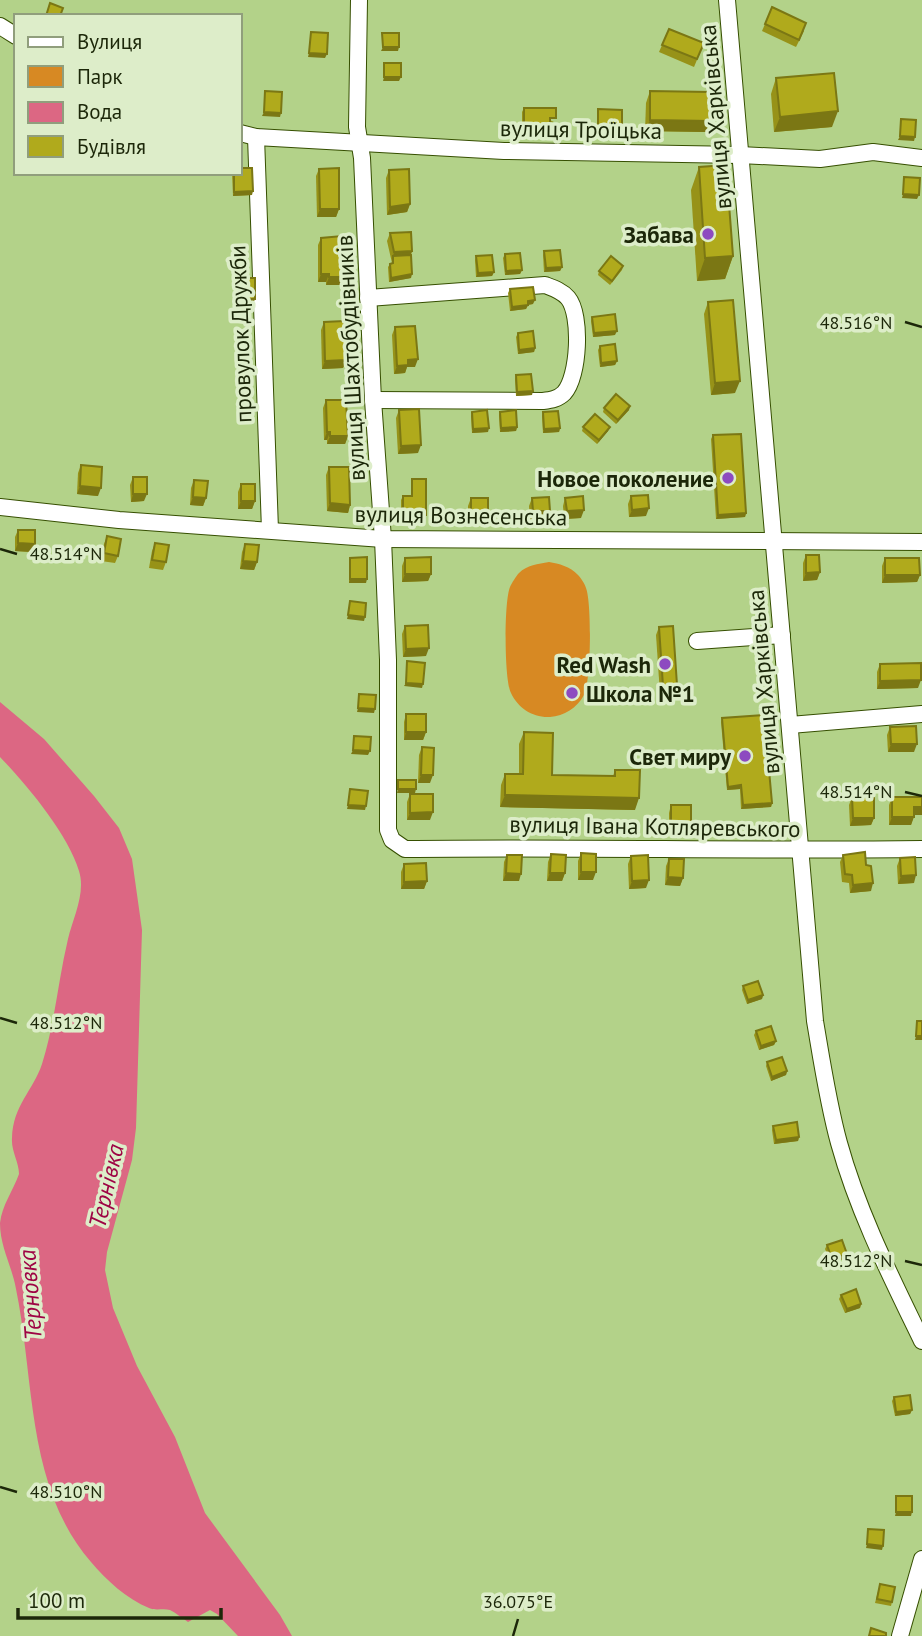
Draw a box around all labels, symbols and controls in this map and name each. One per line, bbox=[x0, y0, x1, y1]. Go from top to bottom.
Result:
legend bbox=[14, 14, 242, 175]
street label: вулиця Харківська bbox=[692, 23, 738, 211]
text: Вулиця bbox=[77, 28, 142, 55]
text: Парк bbox=[77, 63, 123, 90]
text: Вода bbox=[77, 98, 122, 125]
street label: вулиця Троїцька bbox=[500, 113, 662, 145]
text: Будівля bbox=[77, 133, 146, 160]
place label: Забава bbox=[624, 220, 694, 249]
marker: Забава bbox=[700, 226, 716, 242]
street label: вулиця Шахтобудівників bbox=[329, 234, 371, 482]
street label: провулок Дружби bbox=[222, 245, 258, 423]
text: 48.516°N bbox=[820, 311, 892, 334]
place label: Новое поколение bbox=[537, 464, 714, 493]
marker: Новое поколение bbox=[720, 470, 736, 486]
street label: вулиця Вознесенська bbox=[354, 499, 568, 531]
text: 48.514°N bbox=[30, 542, 102, 565]
street label: вулиця Харківська bbox=[740, 588, 786, 776]
place label: Red Wash bbox=[557, 650, 651, 679]
marker: Red Wash bbox=[657, 656, 673, 672]
place label: Школа №1 bbox=[586, 679, 695, 708]
marker: Школа №1 bbox=[564, 685, 580, 701]
place label: Свет миру bbox=[629, 742, 732, 771]
marker: Свет миру bbox=[737, 748, 753, 764]
text: 48.514°N bbox=[820, 780, 892, 803]
street label: вулиця Івана Котляревського bbox=[509, 809, 801, 843]
text: 48.512°N bbox=[30, 1011, 102, 1034]
water label: Тернівка bbox=[81, 1141, 131, 1231]
water label: Терновка bbox=[11, 1248, 49, 1341]
text: 48.512°N bbox=[820, 1249, 892, 1272]
text: 48.510°N bbox=[30, 1480, 102, 1503]
scale bar bbox=[18, 1576, 220, 1620]
text: 100 m bbox=[28, 1587, 85, 1614]
text: 36.075°E bbox=[483, 1590, 553, 1613]

